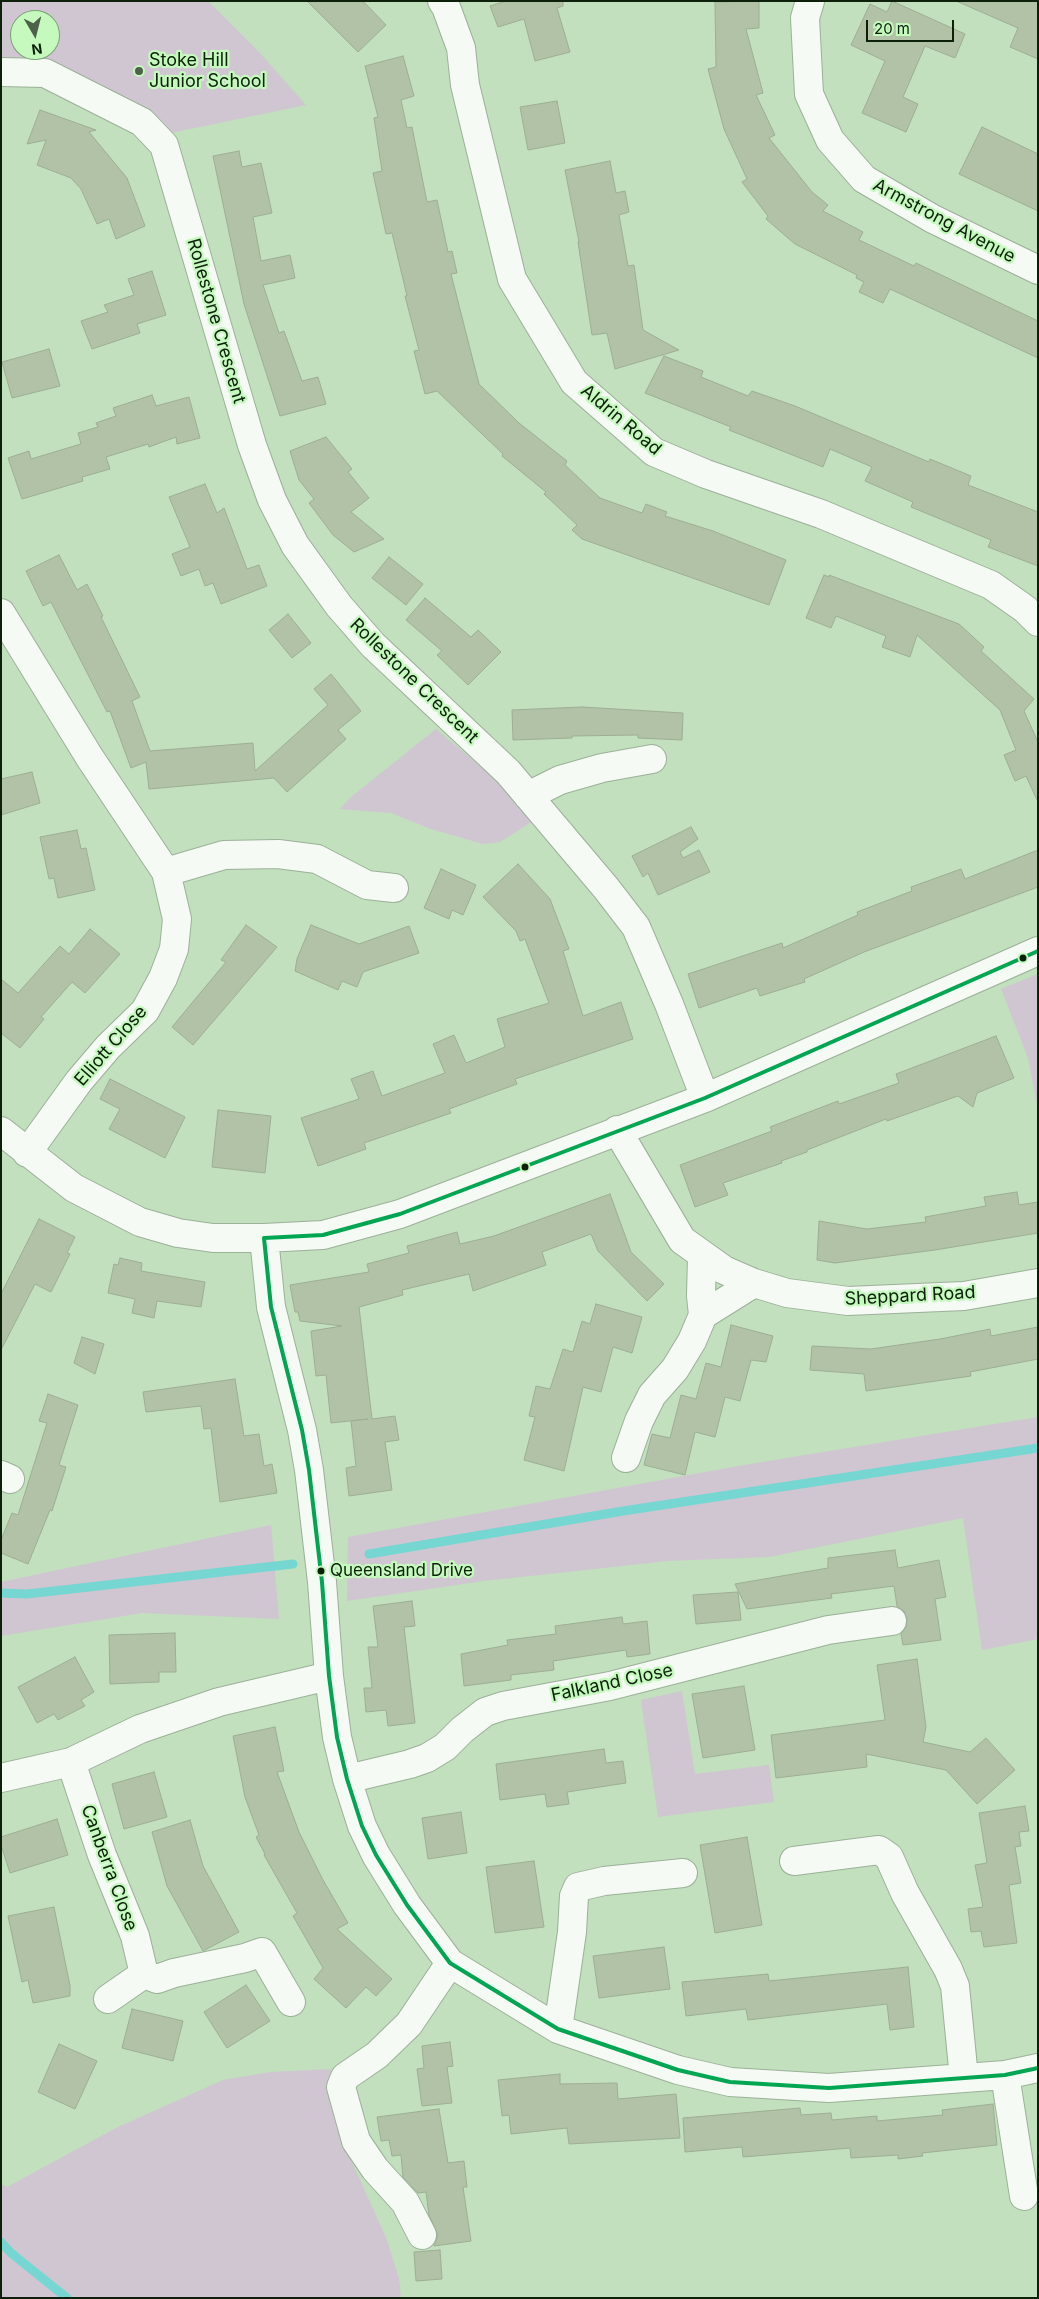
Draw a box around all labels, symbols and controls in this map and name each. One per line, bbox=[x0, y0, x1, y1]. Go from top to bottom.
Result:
north arrow bbox=[10, 10, 60, 60]
scale bar bbox=[869, 10, 956, 42]
text: 20 m bbox=[874, 19, 910, 38]
text: N bbox=[31, 40, 43, 59]
place label: Stoke Hill Junior School bbox=[149, 50, 266, 92]
marker: Stoke Hill Junior School bbox=[133, 65, 145, 77]
street label: Armstrong Avenue bbox=[869, 174, 1019, 268]
street label: Rollestone Crescent bbox=[182, 236, 250, 406]
street label: Aldrin Road bbox=[576, 380, 666, 460]
street label: Rollestone Crescent bbox=[345, 614, 483, 748]
unlabelled marker bbox=[1018, 953, 1028, 963]
street label: Elliott Close bbox=[70, 1001, 152, 1091]
unlabelled marker bbox=[520, 1162, 530, 1172]
street label: Sheppard Road bbox=[844, 1282, 976, 1310]
place label: Queensland Drive bbox=[330, 1561, 473, 1581]
marker: Queensland Drive bbox=[316, 1566, 326, 1576]
street label: Falkland Close bbox=[549, 1660, 675, 1706]
street label: Canberra Close bbox=[76, 1802, 142, 1934]

